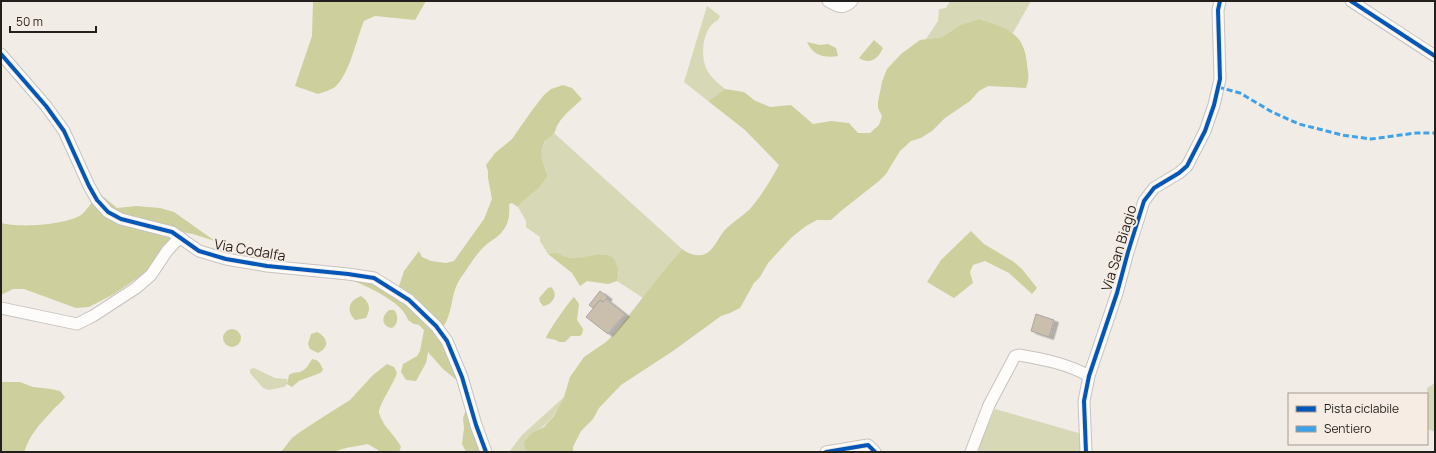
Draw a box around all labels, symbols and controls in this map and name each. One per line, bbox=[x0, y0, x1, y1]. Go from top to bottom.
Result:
scale bar bbox=[10, 8, 96, 34]
text: 50 m bbox=[16, 13, 43, 30]
street label: Via San Biagio bbox=[1096, 203, 1141, 293]
street label: Via Codalfa bbox=[213, 234, 287, 265]
legend bbox=[1288, 393, 1428, 445]
text: Pista ciclabile bbox=[1324, 400, 1399, 417]
text: Sentiero bbox=[1324, 420, 1371, 437]

